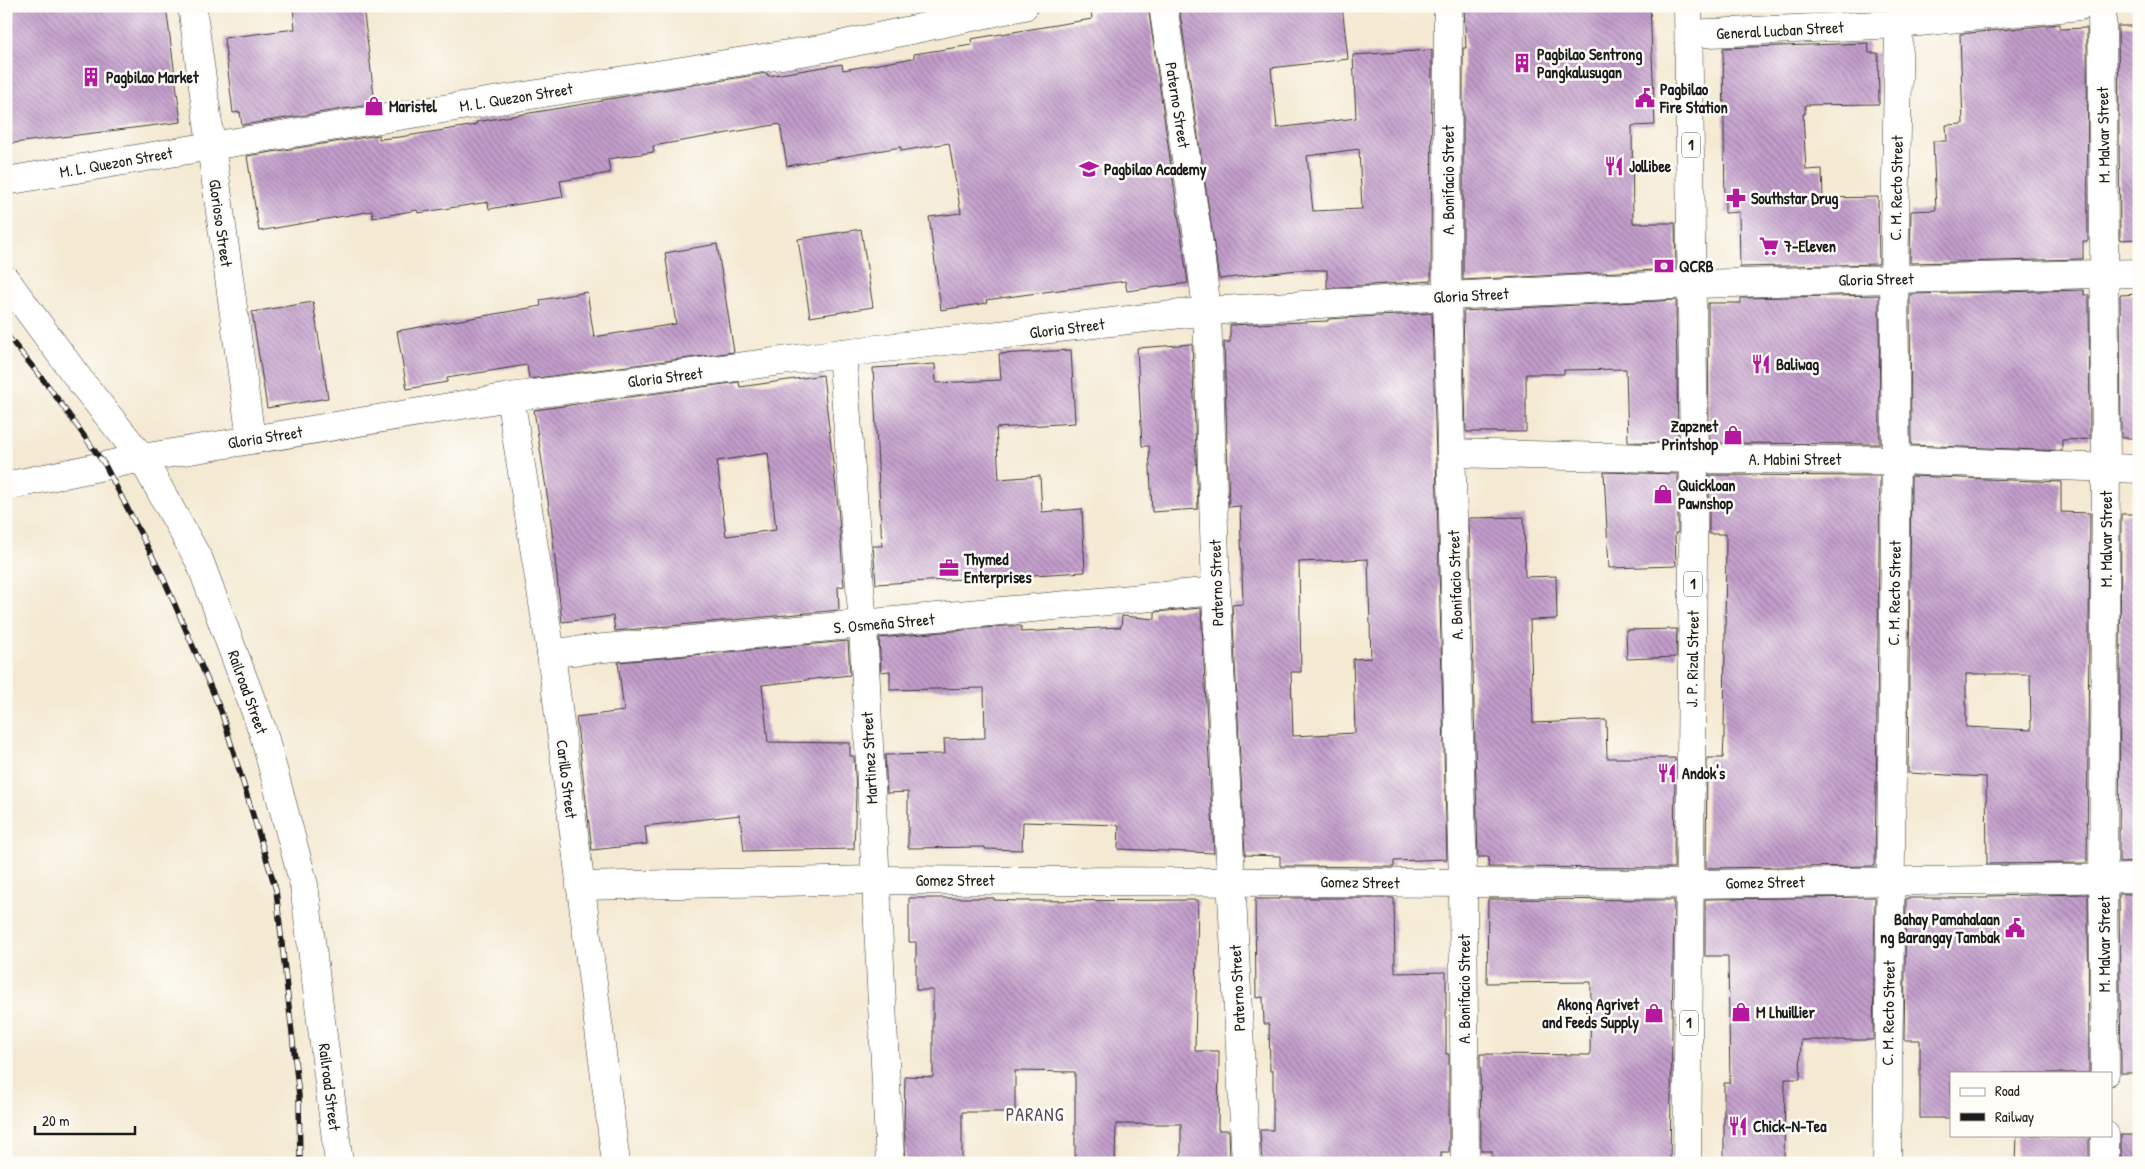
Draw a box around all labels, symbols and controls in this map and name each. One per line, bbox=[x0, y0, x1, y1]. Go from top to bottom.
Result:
street label: General Lucban Street bbox=[1716, 16, 1845, 44]
place label: Pagbilao Sentrong Pangkalusugan bbox=[1537, 43, 1642, 84]
building icon: Pagbilao Sentrong Pangkalusugan bbox=[1511, 52, 1533, 74]
street label: Paterno Street bbox=[1160, 61, 1196, 150]
building icon: Pagbilao Market bbox=[80, 66, 102, 88]
place label: Pagbilao Market bbox=[106, 66, 199, 89]
street label: M. L. Quezon Street bbox=[458, 77, 575, 117]
place label: Pagbilao Fire Station bbox=[1659, 78, 1728, 118]
street label: M. Malvar Street bbox=[2091, 86, 2115, 183]
public building icon: Pagbilao Fire Station bbox=[1634, 87, 1656, 109]
shop icon: Maristel bbox=[363, 95, 385, 117]
place label: Maristel bbox=[389, 95, 438, 117]
street label: A. Bonifacio Street bbox=[1437, 125, 1459, 235]
road number: 1 bbox=[1682, 132, 1700, 158]
street label: C. M. Recto Street bbox=[1884, 135, 1908, 241]
street label: M. L. Quezon Street bbox=[58, 141, 175, 183]
restaurant icon: Jollibee bbox=[1603, 155, 1625, 177]
place label: Jollibee bbox=[1629, 155, 1672, 177]
school or university icon: Pagbilao Academy bbox=[1078, 158, 1100, 180]
place label: Pagbilao Academy bbox=[1104, 158, 1207, 181]
street label: Glorioso Street bbox=[204, 178, 238, 269]
pharmacy icon: Southstar Drug bbox=[1725, 187, 1747, 209]
place label: Southstar Drug bbox=[1751, 187, 1838, 210]
supermarket icon: 7-Eleven bbox=[1758, 235, 1780, 257]
place label: 7-Eleven bbox=[1783, 235, 1836, 257]
bank icon: QCRB bbox=[1653, 255, 1675, 277]
place label: QCRB bbox=[1679, 255, 1714, 277]
street label: Gloria Street bbox=[1838, 267, 1914, 291]
street label: Gloria Street bbox=[1433, 282, 1510, 308]
street label: Gloria Street bbox=[1028, 312, 1106, 344]
restaurant icon: Baliwag bbox=[1750, 353, 1772, 375]
place label: Baliwag bbox=[1776, 353, 1819, 376]
street label: Gloria Street bbox=[626, 361, 704, 393]
place label: Zapznet Printshop bbox=[1662, 415, 1718, 456]
street label: Gloria Street bbox=[226, 420, 304, 454]
shop icon: Zapznet Printshop bbox=[1722, 424, 1744, 446]
street label: A. Mabini Street bbox=[1749, 448, 1842, 470]
place label: Quickloan Pawnshop bbox=[1678, 474, 1736, 515]
shop icon: Quickloan Pawnshop bbox=[1652, 483, 1674, 505]
street label: M. Malvar Street bbox=[2095, 490, 2117, 587]
street label: A. Bonifacio Street bbox=[1442, 529, 1468, 640]
street label: Paterno Street bbox=[1203, 539, 1229, 627]
street label: C. M. Recto Street bbox=[1882, 540, 1906, 646]
place label: Thymed Enterprises bbox=[963, 548, 1032, 589]
office icon: Thymed Enterprises bbox=[938, 557, 960, 579]
road number: 1 bbox=[1684, 572, 1702, 596]
street label: S. Osmeña Street bbox=[833, 608, 936, 638]
street label: J. P. Rizal Street bbox=[1680, 610, 1704, 708]
street label: Railroad Street bbox=[223, 647, 273, 737]
street label: Martinez Street bbox=[856, 711, 882, 805]
street label: Carillo Street bbox=[551, 738, 583, 820]
restaurant icon: Andok's bbox=[1656, 762, 1678, 784]
place label: Andok's bbox=[1682, 762, 1726, 784]
street label: Gomez Street bbox=[915, 869, 995, 891]
street label: Gomez Street bbox=[1320, 870, 1400, 894]
street label: Gomez Street bbox=[1725, 870, 1805, 894]
street label: M. Malvar Street bbox=[2093, 895, 2115, 992]
place label: Bahay Pamahalaan ng Barangay Tambak bbox=[1880, 908, 2000, 949]
public building icon: Bahay Pamahalaan ng Barangay Tambak bbox=[2004, 917, 2026, 939]
street label: A. Bonifacio Street bbox=[1453, 934, 1475, 1044]
street label: Paterno Street bbox=[1224, 944, 1250, 1032]
street label: C. M. Recto Street bbox=[1876, 960, 1900, 1066]
place label: Akong Agrivet and Feeds Supply bbox=[1542, 993, 1639, 1034]
shop icon: M Lhuillier bbox=[1730, 1001, 1752, 1023]
place label: M Lhuillier bbox=[1756, 1001, 1816, 1023]
shop icon: Akong Agrivet and Feeds Supply bbox=[1643, 1002, 1665, 1024]
road number: 1 bbox=[1680, 1010, 1698, 1036]
street label: Railroad Street bbox=[314, 1042, 346, 1132]
legend bbox=[1950, 1072, 2112, 1136]
text: Road bbox=[1995, 1080, 2020, 1101]
district label: PARANG bbox=[1006, 1102, 1064, 1127]
scale bar bbox=[35, 1104, 135, 1136]
text: Railway bbox=[1995, 1106, 2034, 1127]
text: 20 m bbox=[42, 1110, 69, 1131]
restaurant icon: Chick-N-Tea bbox=[1727, 1115, 1749, 1137]
place label: Chick-N-Tea bbox=[1753, 1115, 1827, 1137]

